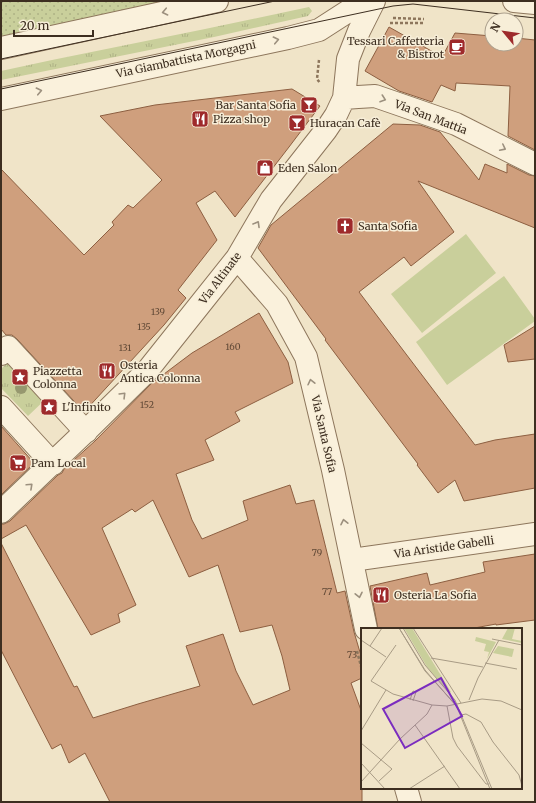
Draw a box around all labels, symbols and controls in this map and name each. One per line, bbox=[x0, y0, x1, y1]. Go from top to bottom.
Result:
one-way arrow bbox=[162, 8, 169, 16]
scale bar bbox=[14, 12, 93, 38]
north arrow bbox=[484, 12, 524, 52]
text: 20 m bbox=[20, 18, 49, 33]
text: N bbox=[487, 20, 504, 34]
place label: Tessari Caffetteria & Bistrot bbox=[347, 34, 445, 61]
street label: Via Giambattista Morgagni bbox=[114, 37, 258, 81]
one-way arrow bbox=[273, 37, 279, 45]
cafe icon: Tessari Caffetteria & Bistrot bbox=[447, 37, 467, 57]
one-way arrow bbox=[36, 87, 42, 95]
one-way arrow bbox=[379, 94, 386, 103]
bar icon: Bar Santa Sofia bbox=[299, 95, 319, 115]
street label: Via San Mattia bbox=[392, 96, 469, 137]
place label: Bar Santa Sofia bbox=[215, 98, 296, 112]
restaurant icon: Pizza shop bbox=[190, 109, 210, 129]
place label: Pizza shop bbox=[213, 112, 270, 126]
bar icon: Huracan Cafè bbox=[287, 113, 307, 133]
place label: Huracan Cafè bbox=[310, 116, 381, 130]
one-way arrow bbox=[498, 143, 506, 151]
shop icon: Eden Salon bbox=[255, 158, 275, 178]
place label: Eden Salon bbox=[278, 161, 338, 175]
church icon: Santa Sofia bbox=[335, 216, 355, 236]
place label: Santa Sofia bbox=[358, 219, 418, 233]
one-way arrow bbox=[252, 221, 259, 228]
street label: Via Altinate bbox=[195, 249, 244, 308]
house number: 139 bbox=[151, 306, 165, 317]
house number: 135 bbox=[137, 321, 151, 332]
house number: 160 bbox=[226, 341, 241, 352]
house number: 131 bbox=[119, 342, 131, 353]
place label: Osteria Antica Colonna bbox=[119, 358, 201, 385]
restaurant icon: Osteria Antica Colonna bbox=[97, 361, 117, 381]
place label: Piazzetta Colonna bbox=[33, 364, 82, 391]
place icon: Piazzetta Colonna bbox=[10, 367, 30, 387]
one-way arrow bbox=[308, 379, 316, 385]
one-way arrow bbox=[118, 392, 126, 400]
street label: Via Santa Sofia bbox=[308, 393, 340, 474]
place icon: L'Infinito bbox=[39, 397, 59, 417]
house number: 152 bbox=[140, 399, 154, 410]
place label: L'Infinito bbox=[62, 400, 111, 414]
supermarket icon: Pam Local bbox=[8, 453, 28, 473]
place label: Pam Local bbox=[31, 456, 86, 470]
one-way arrow bbox=[25, 483, 32, 490]
one-way arrow bbox=[341, 519, 349, 525]
street label: Via Aristide Gabelli bbox=[392, 533, 495, 561]
house number: 79 bbox=[312, 547, 322, 558]
restaurant icon: Osteria La Sofia bbox=[371, 585, 391, 605]
house number: 77 bbox=[322, 586, 332, 597]
place label: Osteria La Sofia bbox=[394, 588, 477, 602]
one-way arrow bbox=[355, 592, 363, 598]
inset map bbox=[361, 628, 522, 789]
house number: 73 bbox=[347, 649, 357, 660]

